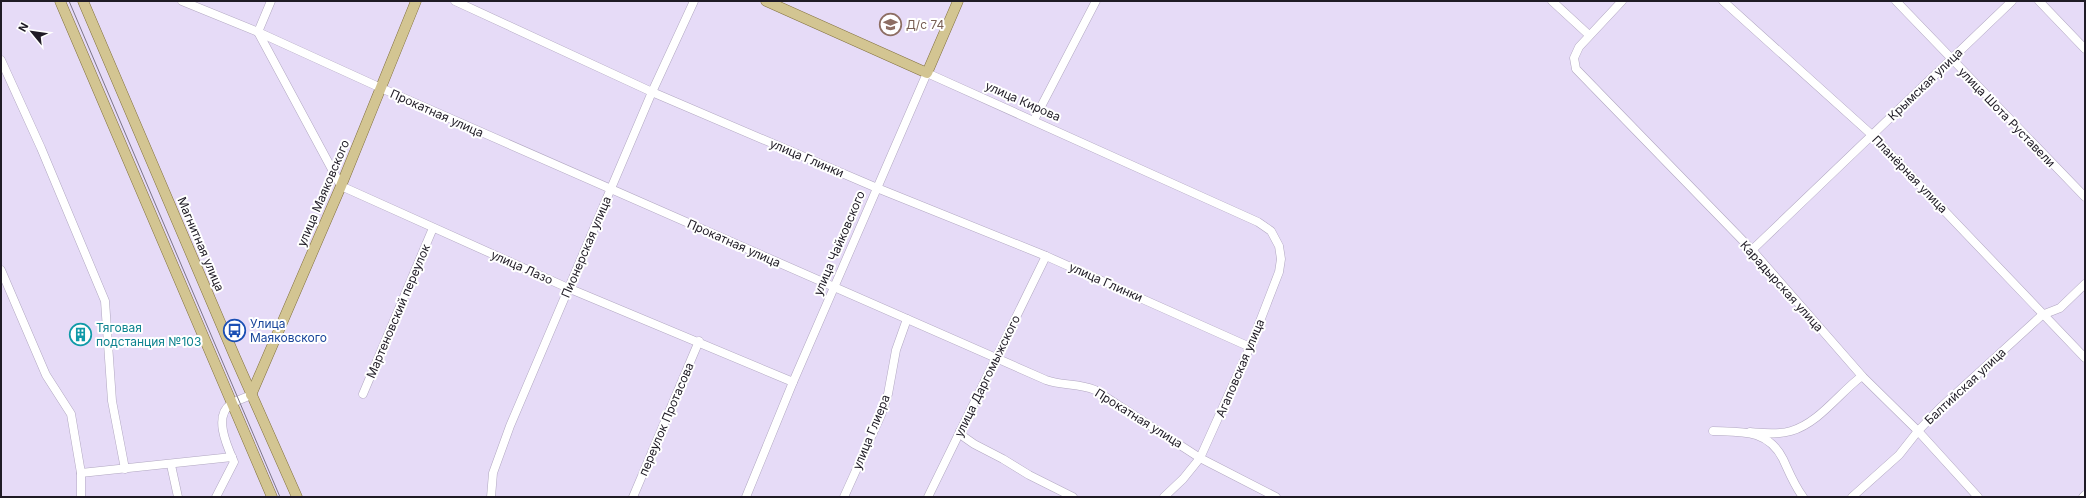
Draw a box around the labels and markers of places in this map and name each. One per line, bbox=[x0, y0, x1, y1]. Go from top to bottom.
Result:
school or university icon: Д/с 74 bbox=[877, 11, 903, 37]
place label: Д/с 74 bbox=[906, 17, 944, 32]
place label: Улица Маяковского bbox=[250, 316, 327, 345]
bus stop icon: Улица Маяковского bbox=[221, 317, 247, 343]
place label: Тяговая подстанция №103 bbox=[96, 320, 201, 349]
building icon: Тяговая подстанция №103 bbox=[68, 321, 94, 347]

